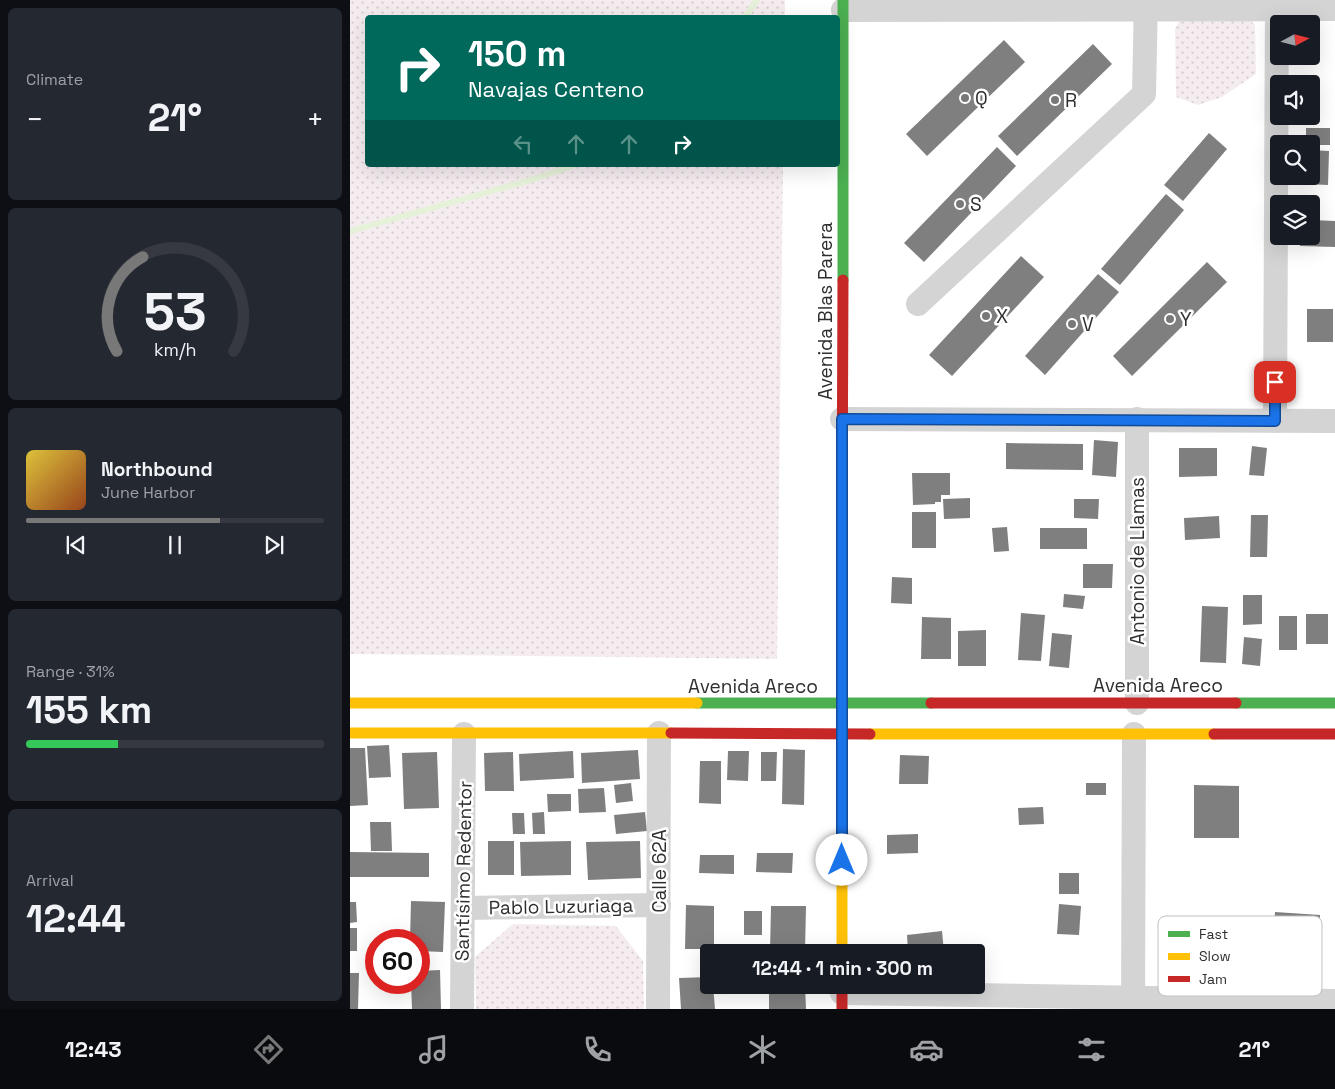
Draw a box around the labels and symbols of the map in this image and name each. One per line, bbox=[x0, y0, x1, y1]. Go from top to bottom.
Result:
north arrow bbox=[1270, 15, 1320, 65]
place label: Q bbox=[975, 86, 988, 111]
place label: R bbox=[1065, 88, 1077, 113]
marker: Q bbox=[959, 92, 971, 104]
marker: R bbox=[1049, 94, 1061, 106]
place label: S bbox=[970, 192, 982, 217]
marker: S bbox=[954, 198, 966, 210]
street label: Avenida Blas Parera bbox=[813, 222, 838, 400]
place label: X bbox=[996, 304, 1008, 329]
place label: Y bbox=[1180, 307, 1192, 332]
marker: X bbox=[980, 310, 992, 322]
place label: V bbox=[1082, 312, 1094, 337]
marker: Y bbox=[1164, 313, 1176, 325]
marker: V bbox=[1066, 318, 1078, 330]
pin bbox=[1254, 361, 1296, 403]
street label: Antonio de Llamas bbox=[1125, 477, 1150, 645]
street label: Avenida Areco bbox=[1093, 673, 1223, 698]
street label: Avenida Areco bbox=[688, 674, 818, 699]
street label: Santísimo Redentor bbox=[449, 781, 478, 961]
street label: Calle 62A bbox=[647, 829, 672, 913]
position arrow bbox=[815, 833, 867, 885]
street label: Pablo Luzuriaga bbox=[488, 893, 634, 920]
legend bbox=[1158, 916, 1322, 996]
text: Fast bbox=[1199, 925, 1228, 943]
speed limit sign: 60 bbox=[365, 929, 430, 994]
text: Slow bbox=[1199, 947, 1231, 965]
text: Jam bbox=[1199, 970, 1227, 988]

